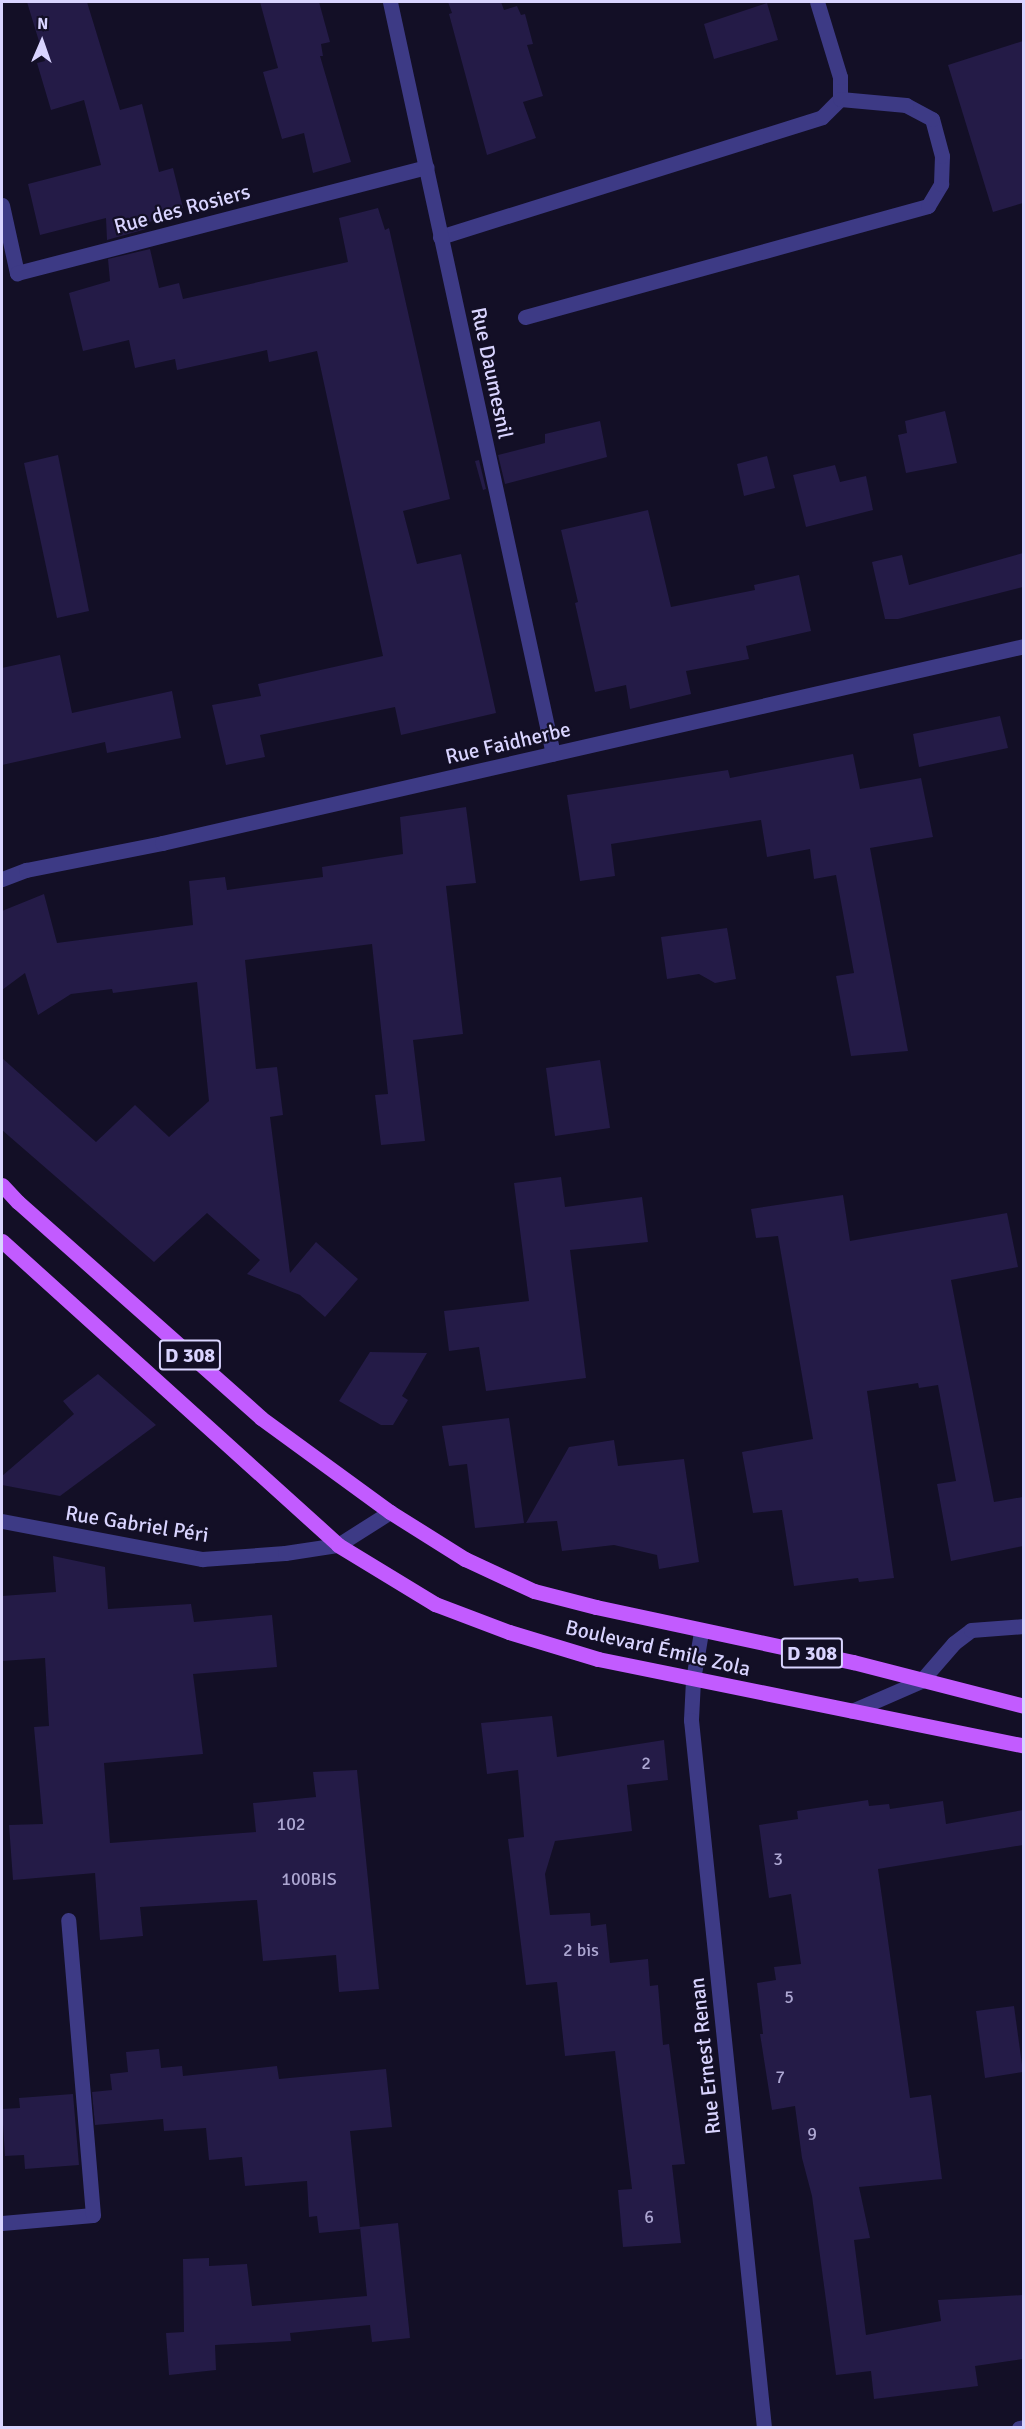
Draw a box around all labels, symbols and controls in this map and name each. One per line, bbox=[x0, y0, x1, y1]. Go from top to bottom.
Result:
north arrow bbox=[12, 12, 72, 72]
text: N bbox=[37, 14, 49, 34]
street label: Rue des Rosiers bbox=[111, 179, 253, 239]
street label: Rue Daumesnil bbox=[466, 305, 518, 441]
street label: Rue Faidherbe bbox=[443, 716, 573, 770]
road number: D 308 bbox=[158, 1338, 222, 1372]
street label: Rue Gabriel Péri bbox=[64, 1500, 210, 1548]
street label: Boulevard Émile Zola bbox=[563, 1614, 753, 1682]
road number: D 308 bbox=[780, 1636, 844, 1670]
house number: 2 bbox=[641, 1752, 651, 1774]
house number: 102 bbox=[276, 1813, 306, 1835]
house number: 3 bbox=[773, 1848, 783, 1870]
house number: 100BIS bbox=[281, 1868, 337, 1890]
house number: 2 bis bbox=[563, 1939, 599, 1961]
street label: Rue Ernest Renan bbox=[684, 1976, 726, 2136]
house number: 5 bbox=[784, 1986, 794, 2008]
house number: 7 bbox=[775, 2066, 785, 2088]
house number: 9 bbox=[807, 2123, 817, 2145]
house number: 6 bbox=[644, 2206, 654, 2228]

